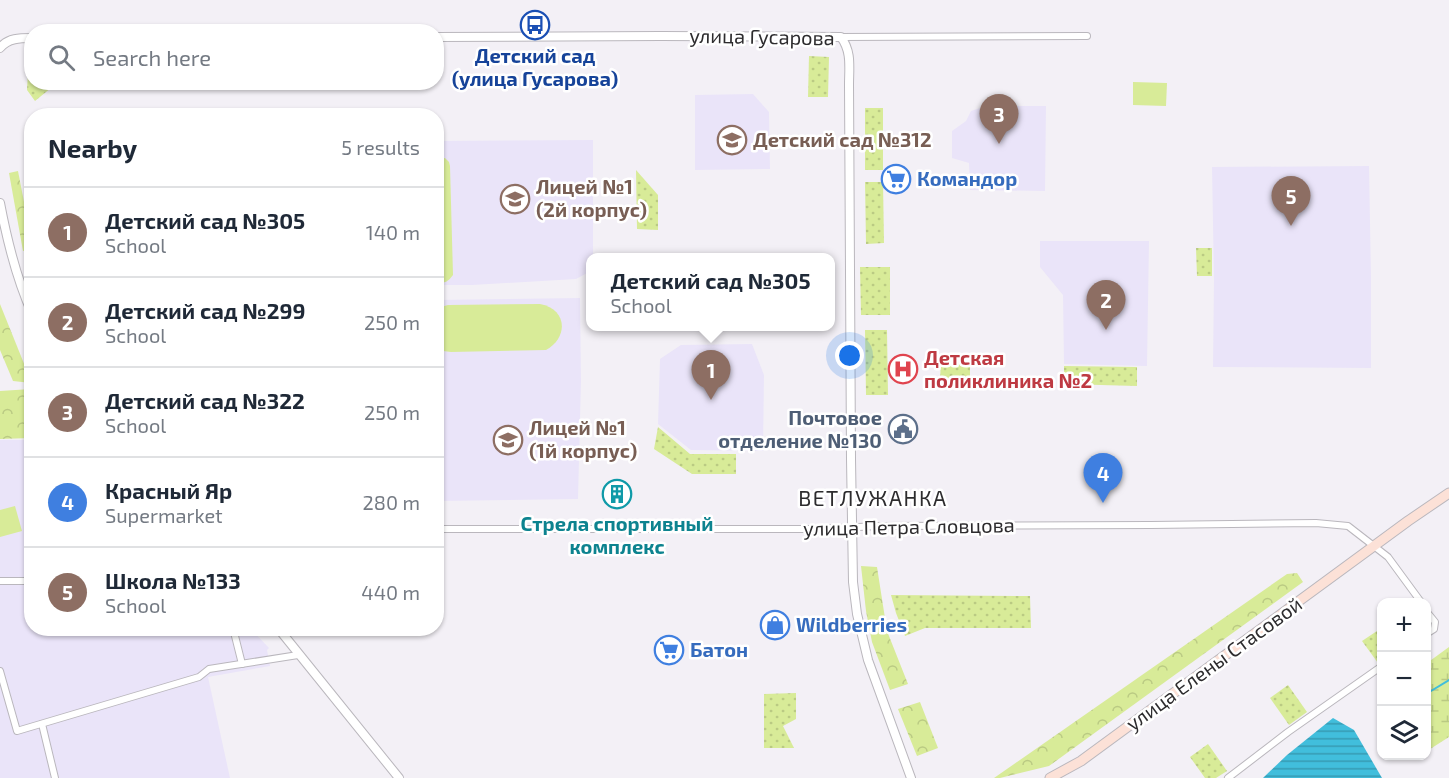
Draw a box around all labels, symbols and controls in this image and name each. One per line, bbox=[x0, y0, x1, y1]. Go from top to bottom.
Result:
bus stop icon: Детский сад (улица Гусарова) bbox=[519, 9, 551, 41]
street label: улица Гусарова bbox=[689, 23, 835, 50]
search box bbox=[24, 24, 444, 90]
icon: search bbox=[45, 41, 78, 74]
place label: Детский сад (улица Гусарова) bbox=[452, 43, 618, 90]
text: Search here bbox=[93, 44, 211, 70]
pin: 3 bbox=[980, 94, 1018, 144]
school or university icon: Детский сад №312 bbox=[716, 124, 748, 156]
place label: Детский сад №312 bbox=[753, 127, 932, 151]
text: Nearby bbox=[48, 132, 137, 163]
text: 5 results bbox=[341, 135, 420, 159]
supermarket icon: Командор bbox=[880, 163, 912, 195]
place label: Командор bbox=[917, 166, 1017, 190]
place label: Лицей №1 (2й корпус) bbox=[536, 174, 647, 221]
pin: 5 bbox=[1272, 176, 1310, 226]
school or university icon: Лицей №1 (2й корпус) bbox=[499, 183, 531, 215]
text: Детский сад №305 bbox=[105, 207, 305, 233]
text: 1 bbox=[63, 220, 72, 244]
text: 140 m bbox=[366, 220, 420, 244]
text: School bbox=[105, 233, 166, 257]
popup bbox=[586, 253, 835, 331]
text: Детский сад №305 bbox=[610, 267, 811, 293]
pin: 2 bbox=[1086, 280, 1126, 330]
text: School bbox=[610, 293, 672, 317]
text: Детский сад №299 bbox=[105, 297, 305, 323]
text: 2 bbox=[62, 310, 73, 334]
text: 250 m bbox=[364, 310, 420, 334]
text: School bbox=[105, 323, 166, 347]
your location bbox=[835, 341, 864, 370]
place label: Детская поликлиника №2 bbox=[924, 345, 1092, 392]
pin: 1 bbox=[692, 350, 730, 400]
hospital icon: Детская поликлиника №2 bbox=[887, 353, 919, 385]
text: Детский сад №322 bbox=[105, 387, 305, 413]
text: 3 bbox=[62, 400, 73, 424]
text: 250 m bbox=[364, 400, 420, 424]
place label: Почтовое отделение №130 bbox=[718, 405, 882, 452]
text: School bbox=[105, 413, 166, 437]
public building icon: Почтовое отделение №130 bbox=[887, 413, 919, 445]
place label: Лицей №1 (1й корпус) bbox=[529, 415, 637, 462]
school or university icon: Лицей №1 (1й корпус) bbox=[492, 424, 524, 456]
pin: 4 bbox=[1084, 454, 1122, 503]
text: Красный Яр bbox=[105, 477, 232, 503]
building icon: Стрела спортивный комплекс bbox=[601, 478, 633, 510]
district label: ВЕТЛУЖАНКА bbox=[798, 485, 948, 510]
text: 4 bbox=[61, 490, 74, 514]
text: 280 m bbox=[363, 490, 420, 514]
text: Supermarket bbox=[105, 503, 223, 527]
place label: Стрела спортивный комплекс bbox=[521, 511, 713, 558]
street label: улица Петра Словцова bbox=[803, 512, 1015, 541]
text: Школа №133 bbox=[105, 567, 241, 593]
text: 5 bbox=[62, 580, 73, 604]
text: 440 m bbox=[361, 580, 420, 604]
street label: улица Елены Стасовой bbox=[1121, 591, 1307, 736]
text: School bbox=[105, 593, 166, 617]
map controls bbox=[1377, 598, 1431, 760]
button: + bbox=[1377, 598, 1431, 652]
shop icon: Wildberries bbox=[759, 609, 791, 641]
place label: Wildberries bbox=[796, 612, 907, 636]
supermarket icon: Батон bbox=[653, 634, 685, 666]
place label: Батон bbox=[690, 637, 748, 661]
button: − bbox=[1377, 652, 1431, 706]
button: layers bbox=[1377, 706, 1431, 760]

